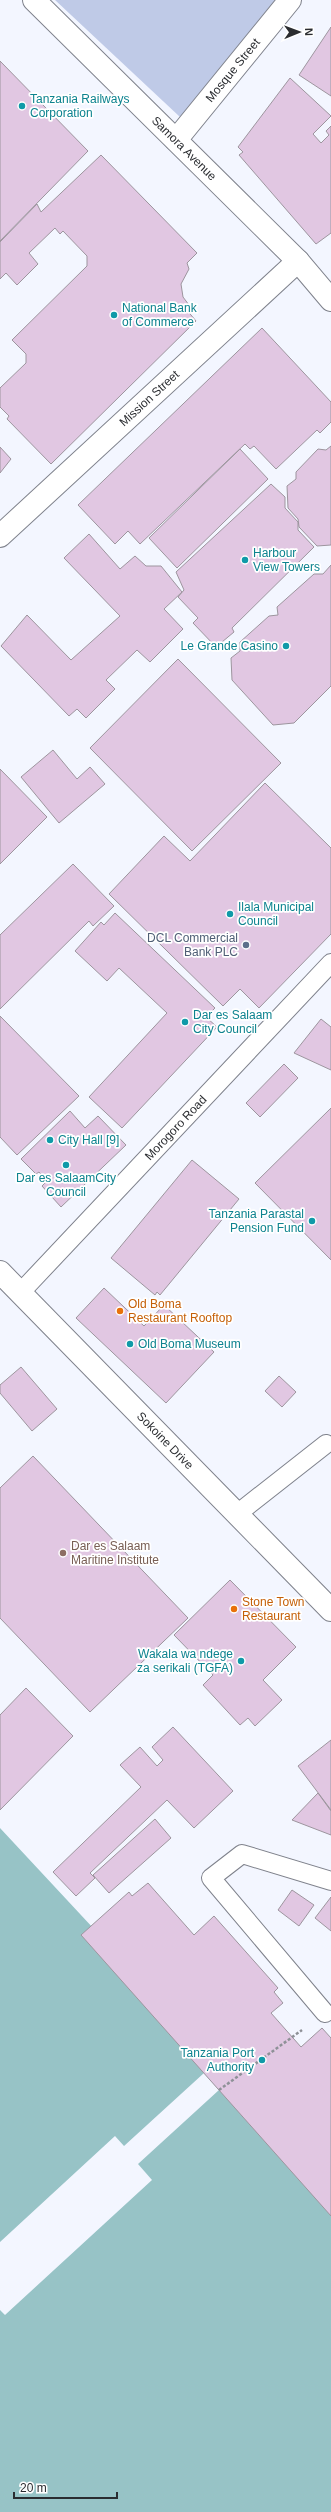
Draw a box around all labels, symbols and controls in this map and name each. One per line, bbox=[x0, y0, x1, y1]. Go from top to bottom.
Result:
north arrow bbox=[279, 12, 319, 52]
text: N bbox=[303, 28, 315, 36]
street label: Mosque Street bbox=[203, 35, 263, 105]
place label: Tanzania Railways Corporation bbox=[30, 92, 129, 120]
marker: Tanzania Railways Corporation bbox=[17, 101, 27, 111]
street label: Samora Avenue bbox=[149, 113, 220, 184]
place label: National Bank of Commerce bbox=[122, 301, 198, 329]
marker: National Bank of Commerce bbox=[109, 310, 119, 320]
street label: Mission Street bbox=[116, 367, 182, 429]
place label: Harbour View Towers bbox=[253, 546, 320, 574]
marker: Harbour View Towers bbox=[240, 555, 250, 565]
place label: Le Grande Casino bbox=[181, 639, 278, 653]
marker: Le Grande Casino bbox=[281, 641, 291, 651]
place label: Ilala Municipal Council bbox=[238, 900, 314, 928]
marker: Ilala Municipal Council bbox=[225, 909, 235, 919]
place label: DCL Commercial Bank PLC bbox=[147, 931, 238, 959]
marker: DCL Commercial Bank PLC bbox=[241, 940, 251, 950]
place label: Dar es Salaam City Council bbox=[193, 1008, 272, 1036]
marker: Dar es Salaam City Council bbox=[180, 1017, 190, 1027]
street label: Morogoro Road bbox=[142, 1093, 209, 1163]
place label: City Hall [9] bbox=[58, 1133, 119, 1147]
marker: City Hall [9] bbox=[45, 1135, 55, 1145]
marker: Dar es SalaamCity Council bbox=[61, 1160, 71, 1170]
place label: Dar es SalaamCity Council bbox=[16, 1171, 116, 1199]
place label: Tanzania Parastal Pension Fund bbox=[209, 1207, 304, 1235]
marker: Tanzania Parastal Pension Fund bbox=[307, 1216, 317, 1226]
place label: Old Boma Restaurant Rooftop bbox=[128, 1297, 232, 1325]
marker: Old Boma Restaurant Rooftop bbox=[115, 1306, 125, 1316]
place label: Old Boma Museum bbox=[138, 1337, 241, 1351]
marker: Old Boma Museum bbox=[125, 1339, 135, 1349]
street label: Sokoine Drive bbox=[134, 1409, 197, 1472]
place label: Dar es Salaam Maritine Institute bbox=[71, 1539, 159, 1567]
marker: Dar es Salaam Maritine Institute bbox=[58, 1548, 68, 1558]
place label: Stone Town Restaurant bbox=[242, 1595, 305, 1623]
marker: Stone Town Restaurant bbox=[229, 1604, 239, 1614]
place label: Wakala wa ndege za serikali (TGFA) bbox=[137, 1647, 233, 1675]
marker: Wakala wa ndege za serikali (TGFA) bbox=[236, 1656, 246, 1666]
place label: Tanzania Port Authority bbox=[181, 2046, 255, 2074]
marker: Tanzania Port Authority bbox=[257, 2055, 267, 2065]
scale bar bbox=[14, 2474, 117, 2500]
text: 20 m bbox=[20, 2481, 47, 2495]

